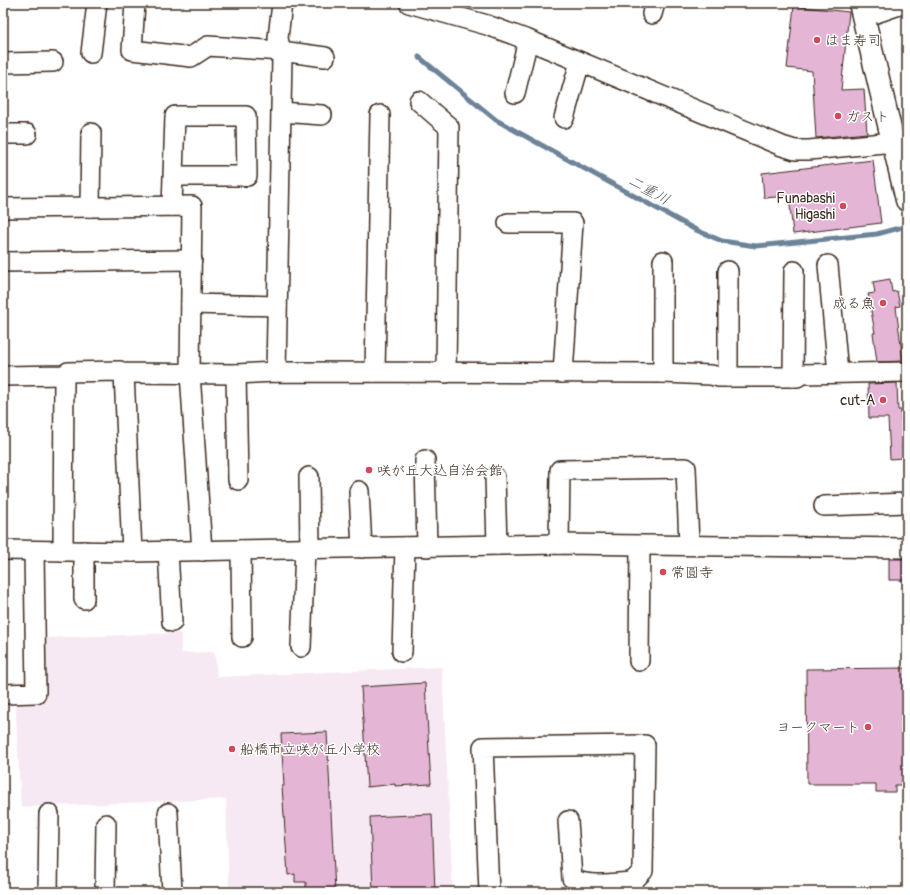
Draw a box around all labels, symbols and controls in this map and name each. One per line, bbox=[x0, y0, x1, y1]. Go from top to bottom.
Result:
place label: はま寿司 bbox=[825, 32, 881, 49]
marker: はま寿司 bbox=[812, 35, 822, 45]
place label: ガスト bbox=[846, 108, 889, 125]
marker: ガスト bbox=[833, 111, 843, 121]
water label: 二重川 bbox=[624, 171, 673, 210]
place label: Funabashi Higashi bbox=[776, 190, 836, 223]
marker: Funabashi Higashi bbox=[838, 201, 848, 211]
place label: 成る魚 bbox=[833, 295, 875, 312]
marker: 成る魚 bbox=[878, 298, 888, 308]
place label: cut-A bbox=[840, 392, 875, 409]
marker: cut-A bbox=[878, 395, 888, 405]
place label: 咲が丘大込自治会館 bbox=[377, 462, 503, 479]
marker: 咲が丘大込自治会館 bbox=[364, 465, 374, 475]
place label: 常圓寺 bbox=[671, 564, 713, 581]
marker: 常圓寺 bbox=[658, 567, 668, 577]
place label: ヨークマート bbox=[777, 719, 860, 736]
marker: ヨークマート bbox=[863, 722, 873, 732]
place label: 船橋市立咲が丘小学校 bbox=[240, 741, 380, 758]
marker: 船橋市立咲が丘小学校 bbox=[227, 744, 237, 754]

